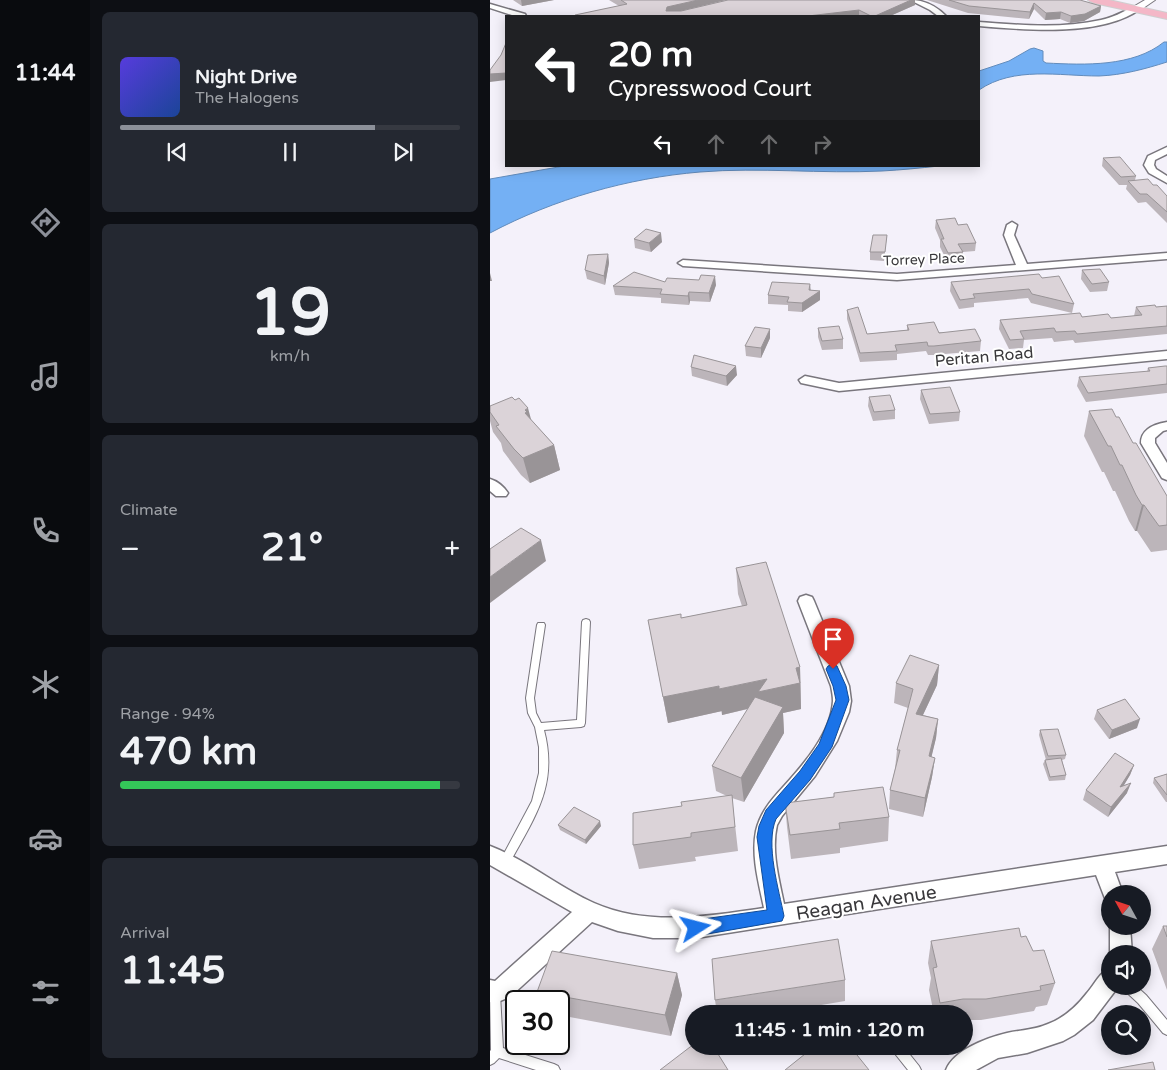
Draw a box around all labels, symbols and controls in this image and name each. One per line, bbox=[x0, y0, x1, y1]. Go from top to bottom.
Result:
text: 20 m bbox=[608, 34, 693, 76]
icon: left bbox=[525, 35, 590, 100]
text: 11:44 bbox=[15, 60, 75, 86]
text: Night Drive bbox=[195, 66, 297, 88]
text: Cypresswood Court bbox=[608, 76, 812, 102]
text: The Halogens bbox=[195, 88, 299, 108]
icon: left bbox=[649, 130, 677, 158]
icon: ahead bbox=[702, 130, 730, 158]
icon: ahead bbox=[755, 130, 783, 158]
icon: right bbox=[808, 130, 836, 158]
icon: previous bbox=[163, 138, 191, 166]
icon: pause bbox=[276, 138, 304, 166]
icon: next bbox=[389, 138, 417, 166]
icon: directions bbox=[28, 205, 63, 240]
street label: Torrey Place bbox=[883, 250, 965, 269]
text: 19 bbox=[249, 274, 331, 353]
street label: Peritan Road bbox=[934, 343, 1034, 371]
text: km/h bbox=[270, 346, 310, 366]
icon: music bbox=[28, 359, 63, 394]
text: Climate bbox=[120, 500, 178, 520]
icon: phone bbox=[28, 513, 63, 548]
text: 21° bbox=[261, 525, 323, 571]
text: − bbox=[120, 532, 140, 566]
text: + bbox=[444, 532, 460, 566]
pin bbox=[812, 618, 854, 669]
icon: arrive bbox=[819, 625, 847, 653]
icon: climate bbox=[28, 667, 63, 702]
text: Range · 94% bbox=[120, 704, 215, 724]
text: 470 km bbox=[120, 729, 257, 775]
icon: car bbox=[28, 821, 63, 856]
street label: Reagan Avenue bbox=[794, 881, 938, 925]
north arrow bbox=[1101, 885, 1151, 935]
map controls bbox=[1101, 885, 1151, 1055]
position arrow bbox=[669, 901, 721, 953]
text: Arrival bbox=[120, 923, 169, 943]
button: sound bbox=[1101, 945, 1151, 995]
text: 11:45 bbox=[120, 948, 225, 994]
icon: filters bbox=[28, 975, 63, 1010]
speed limit sign: 30 bbox=[505, 990, 570, 1055]
button: search bbox=[1101, 1005, 1151, 1055]
text: 11:45 · 1 min · 120 m bbox=[733, 1019, 925, 1041]

